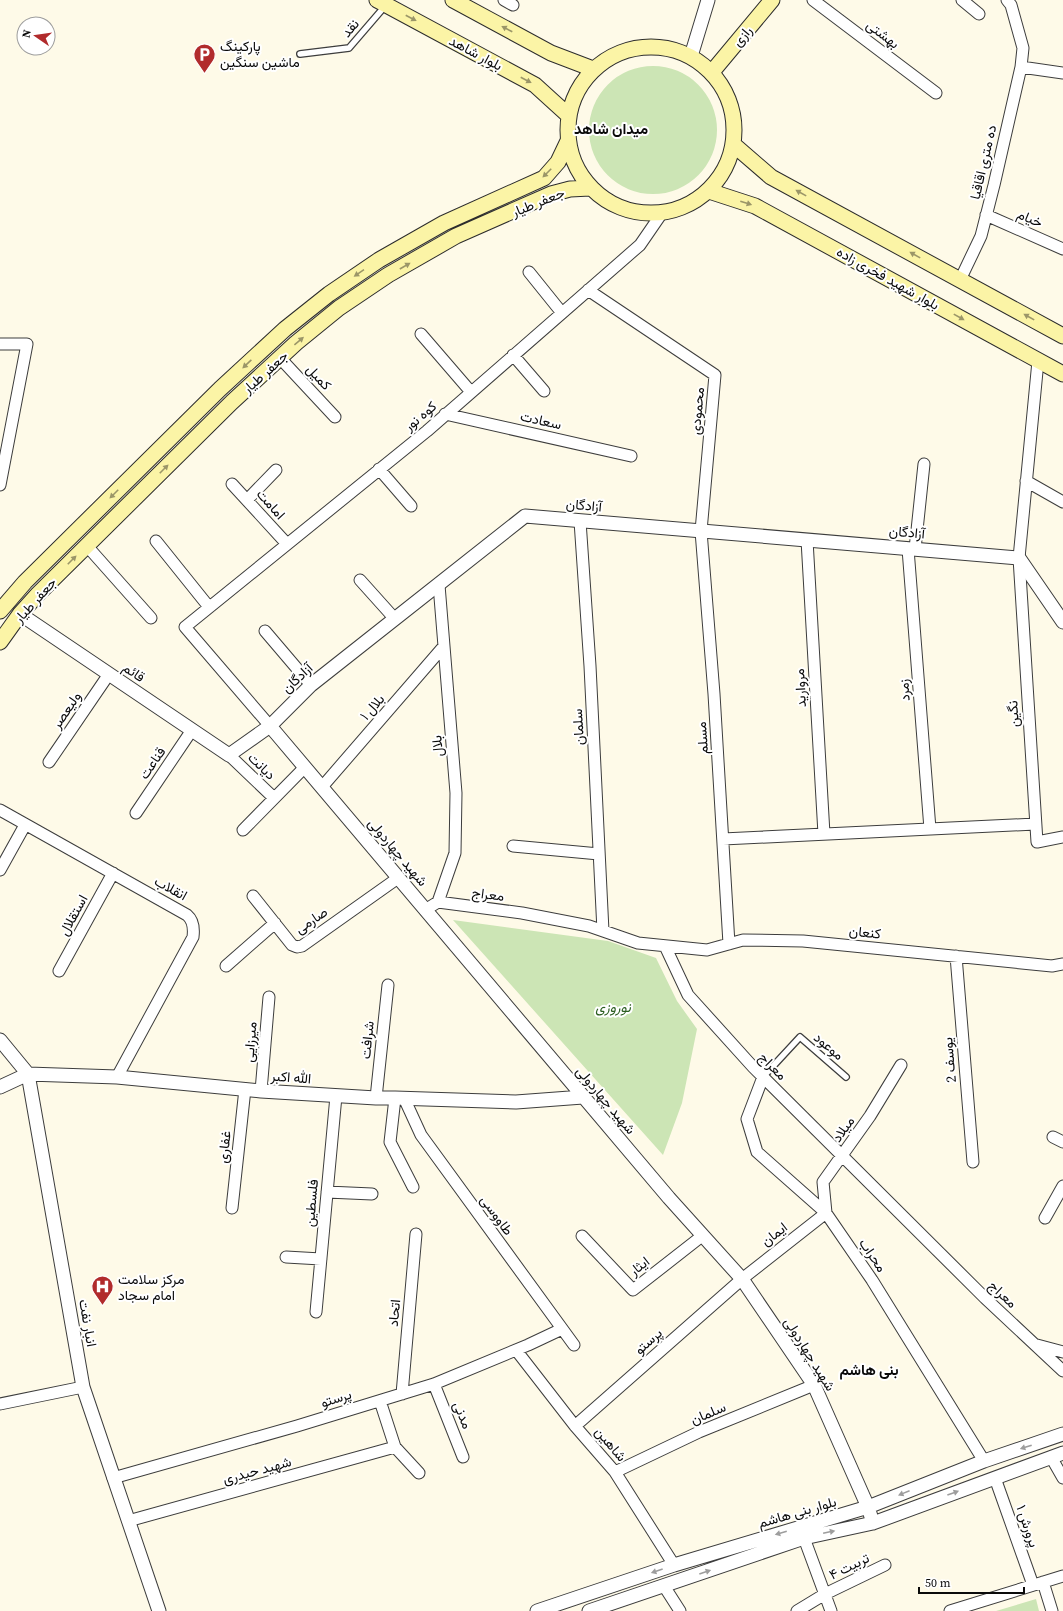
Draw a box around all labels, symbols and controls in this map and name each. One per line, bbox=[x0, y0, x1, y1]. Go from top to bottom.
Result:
street label: نقد bbox=[336, 14, 364, 42]
one-way arrow bbox=[405, 15, 417, 22]
street label: بهشتی bbox=[862, 15, 904, 53]
north arrow bbox=[16, 16, 56, 56]
street label: رازی bbox=[727, 21, 757, 51]
one-way arrow bbox=[501, 26, 513, 33]
text: N bbox=[19, 28, 35, 39]
street label: بلوار شاهد bbox=[446, 31, 506, 75]
place label: پارکینگ ماشین سنگین bbox=[220, 36, 300, 72]
parking icon: پارکینگ ماشین سنگین bbox=[192, 41, 218, 74]
one-way arrow bbox=[520, 77, 531, 83]
district label: میدان شاهد bbox=[574, 118, 648, 139]
street label: ده متری اقاقیا bbox=[965, 122, 1001, 201]
one-way arrow bbox=[542, 169, 552, 178]
street label: جعفر طیار bbox=[508, 182, 568, 222]
one-way arrow bbox=[795, 189, 806, 196]
one-way arrow bbox=[740, 200, 752, 206]
street label: خیام bbox=[1014, 204, 1046, 232]
street label: بلوار شهید فخری زاده bbox=[833, 241, 943, 315]
one-way arrow bbox=[909, 252, 921, 258]
one-way arrow bbox=[399, 262, 411, 269]
one-way arrow bbox=[353, 270, 365, 277]
one-way arrow bbox=[953, 314, 965, 321]
one-way arrow bbox=[1023, 314, 1035, 321]
one-way arrow bbox=[294, 336, 304, 345]
street label: جعفر طیار bbox=[237, 346, 292, 399]
one-way arrow bbox=[242, 359, 252, 369]
street label: کمیل bbox=[302, 360, 336, 394]
street label: محمودی bbox=[685, 386, 709, 436]
street label: کوه نور bbox=[399, 396, 441, 436]
street label: سعادت bbox=[518, 406, 564, 434]
one-way arrow bbox=[159, 464, 169, 474]
street label: امامت bbox=[252, 484, 290, 524]
one-way arrow bbox=[109, 489, 119, 499]
street label: آزادگان bbox=[565, 493, 605, 517]
street label: آزادگان bbox=[888, 520, 928, 544]
one-way arrow bbox=[67, 555, 77, 565]
street label: جعفر طیار bbox=[8, 573, 61, 628]
street label: قائم bbox=[119, 657, 149, 687]
street label: آزادگان bbox=[277, 657, 318, 698]
street label: مروارید bbox=[789, 668, 811, 708]
street label: زمرد bbox=[893, 678, 915, 702]
street label: ولیعصر bbox=[46, 687, 86, 733]
street label: بلال ۱ bbox=[355, 690, 389, 724]
street label: نگین bbox=[1002, 700, 1024, 728]
street label: سلمان bbox=[567, 708, 589, 746]
street label: مسلم bbox=[691, 721, 713, 755]
street label: بلال bbox=[426, 734, 448, 758]
street label: قناعت bbox=[134, 743, 170, 783]
street label: دیانت bbox=[244, 748, 281, 784]
street label: شهید چهاردولی bbox=[363, 814, 433, 890]
street label: انقلاب bbox=[151, 871, 191, 905]
street label: معراج bbox=[471, 882, 505, 907]
street label: استقلال bbox=[54, 891, 92, 939]
street label: صارمی bbox=[291, 902, 332, 938]
street label: کنعان bbox=[848, 920, 882, 944]
park label: نوروزی bbox=[595, 997, 632, 1017]
street label: شرافت bbox=[355, 1020, 379, 1060]
street label: میرزایی bbox=[238, 1021, 262, 1063]
street label: موعود bbox=[810, 1027, 848, 1065]
street label: یوسف 2 bbox=[937, 1036, 961, 1084]
street label: معراج bbox=[754, 1047, 792, 1085]
street label: شهید چهاردولی bbox=[571, 1062, 641, 1138]
street label: الله اکبر bbox=[269, 1066, 312, 1088]
street label: میلاد bbox=[827, 1112, 859, 1146]
street label: غفاری bbox=[212, 1130, 236, 1164]
street label: فلسطین bbox=[299, 1178, 323, 1228]
street label: طاووسی bbox=[476, 1191, 518, 1239]
street label: ایمان bbox=[757, 1217, 791, 1251]
street label: محراب bbox=[854, 1234, 892, 1276]
street label: ایثار bbox=[624, 1252, 654, 1281]
place label: مرکز سلامت امام سجاد bbox=[118, 1269, 184, 1305]
hospital icon: مرکز سلامت امام سجاد bbox=[90, 1274, 116, 1307]
street label: معراج bbox=[984, 1276, 1022, 1313]
street label: انبار نفت bbox=[74, 1298, 102, 1348]
street label: اتحاد bbox=[383, 1298, 405, 1328]
street label: شهید چهاردولی bbox=[779, 1313, 841, 1395]
street label: پرستو bbox=[630, 1323, 666, 1359]
district label: بنی هاشم bbox=[839, 1359, 899, 1380]
street label: پرستو bbox=[318, 1384, 354, 1412]
street label: سلمان bbox=[687, 1397, 729, 1429]
street label: مدنی bbox=[448, 1398, 478, 1432]
street label: شاهین bbox=[590, 1422, 632, 1466]
one-way arrow bbox=[1020, 1444, 1032, 1450]
street label: شهید حیدری bbox=[220, 1451, 294, 1489]
one-way arrow bbox=[898, 1490, 910, 1496]
one-way arrow bbox=[947, 1490, 959, 1496]
street label: بلوار بنی هاشم bbox=[756, 1491, 838, 1533]
street label: پرورش ۱ bbox=[1011, 1502, 1045, 1550]
one-way arrow bbox=[823, 1529, 835, 1535]
one-way arrow bbox=[775, 1530, 787, 1536]
street label: تربیت ۴ bbox=[825, 1548, 873, 1584]
one-way arrow bbox=[650, 1568, 662, 1574]
one-way arrow bbox=[700, 1568, 712, 1574]
scale bar bbox=[919, 1569, 1024, 1595]
text: 50 m bbox=[925, 1575, 951, 1591]

